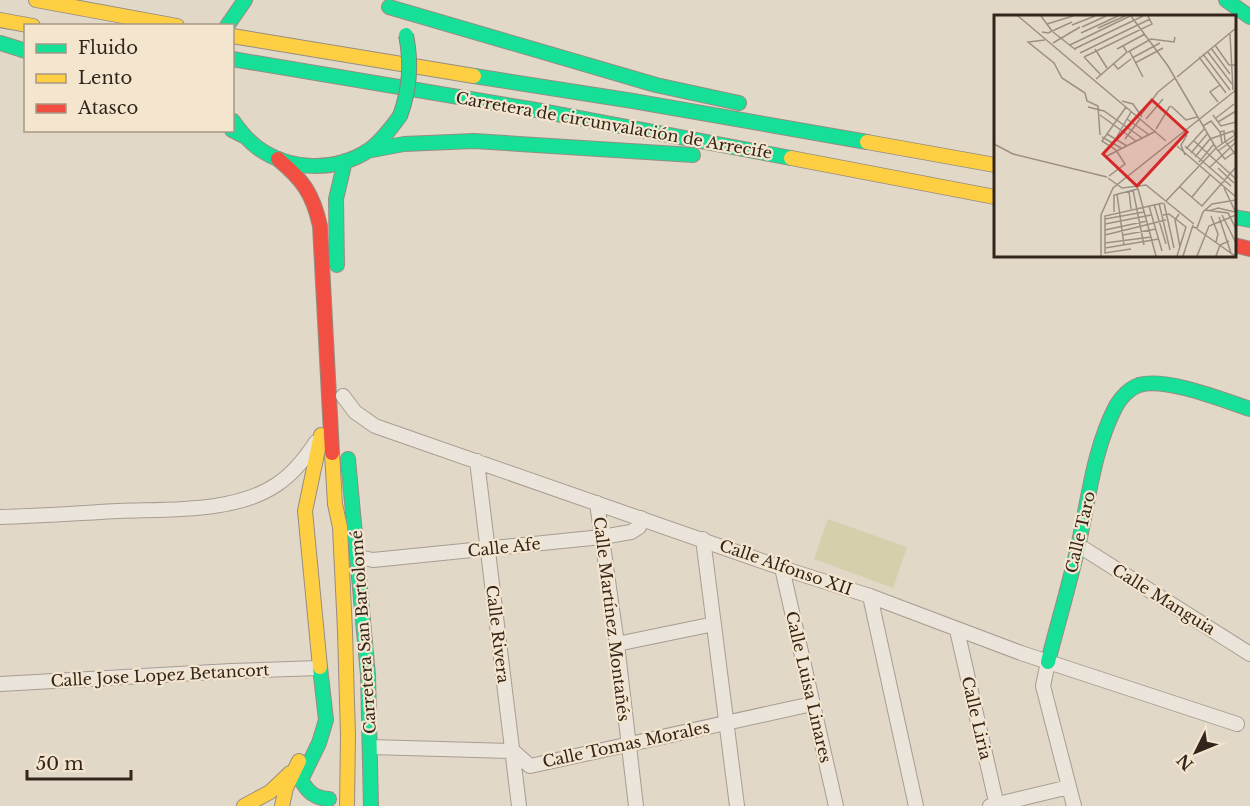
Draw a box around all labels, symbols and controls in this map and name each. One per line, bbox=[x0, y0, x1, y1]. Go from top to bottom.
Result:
inset map bbox=[994, 15, 1235, 256]
legend bbox=[24, 24, 234, 132]
text: Fluido bbox=[78, 37, 138, 59]
text: Lento bbox=[78, 67, 132, 89]
street label: Carretera de circunvalación de Arrecife bbox=[454, 87, 774, 163]
text: Atasco bbox=[77, 97, 138, 119]
street label: Calle Taro bbox=[1061, 489, 1099, 575]
street label: Calle Martínez Montañés bbox=[590, 516, 634, 722]
street label: Carretera San Bartolomé bbox=[346, 529, 380, 735]
street label: Calle Afe bbox=[467, 533, 541, 561]
street label: Calle Alfonso XII bbox=[717, 535, 855, 599]
street label: Calle Manguia bbox=[1109, 559, 1219, 639]
street label: Calle Rivera bbox=[482, 584, 514, 684]
street label: Calle Luisa Linares bbox=[782, 609, 836, 765]
street label: Calle Jose Lopez Betancort bbox=[50, 659, 270, 691]
street label: Calle Liria bbox=[958, 674, 996, 762]
street label: Calle Tomas Morales bbox=[541, 717, 711, 771]
north arrow bbox=[1166, 722, 1226, 782]
scale bar bbox=[27, 743, 130, 781]
text: N bbox=[1173, 750, 1197, 775]
text: 50 m bbox=[36, 753, 84, 775]

